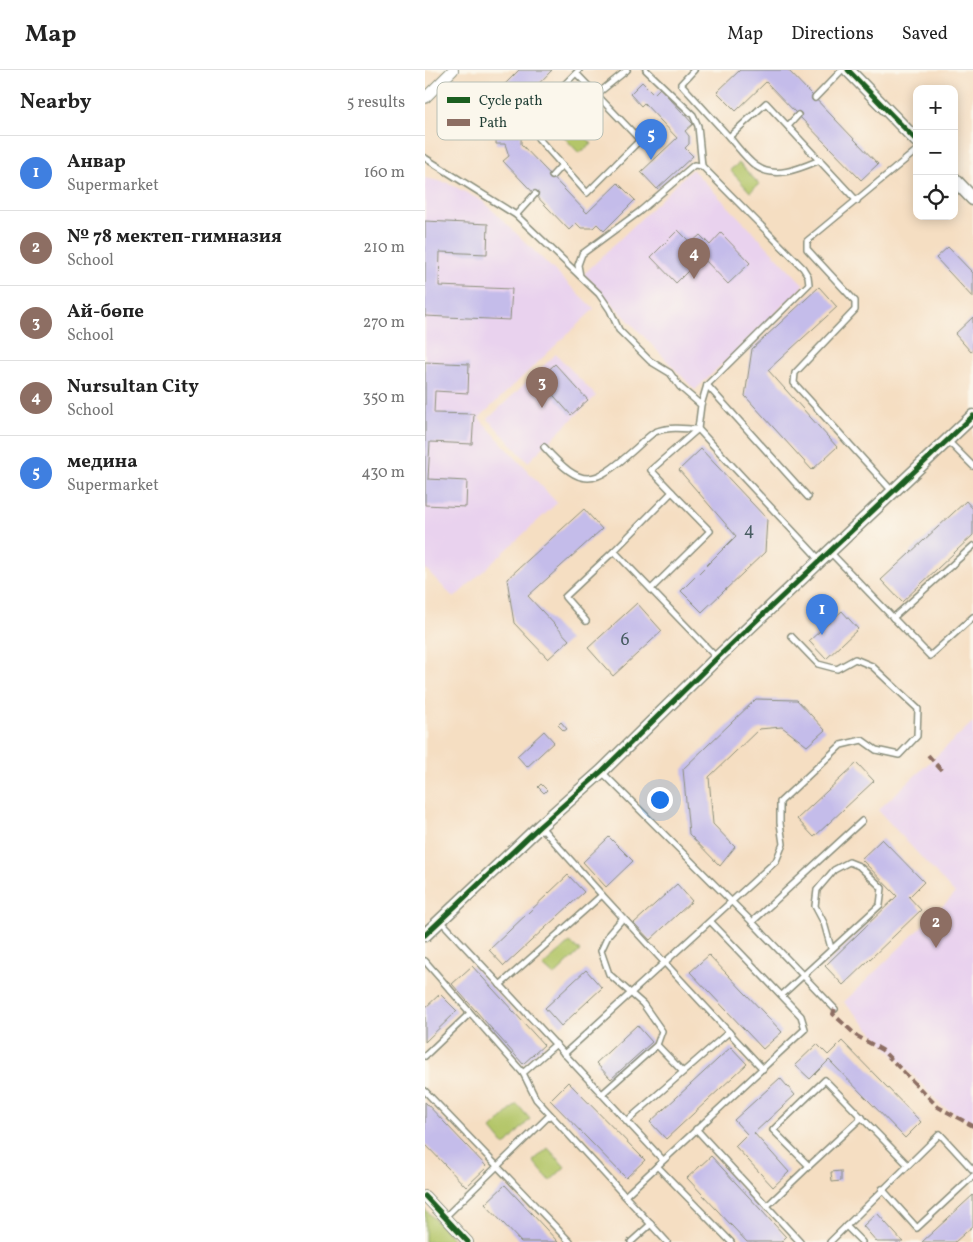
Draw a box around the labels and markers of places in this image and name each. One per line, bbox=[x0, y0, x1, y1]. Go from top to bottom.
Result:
pin: 5 bbox=[635, 119, 667, 160]
pin: 4 bbox=[678, 238, 710, 279]
pin: 3 bbox=[526, 367, 558, 408]
pin: 1 bbox=[806, 594, 838, 635]
pin: 2 bbox=[920, 907, 952, 948]

